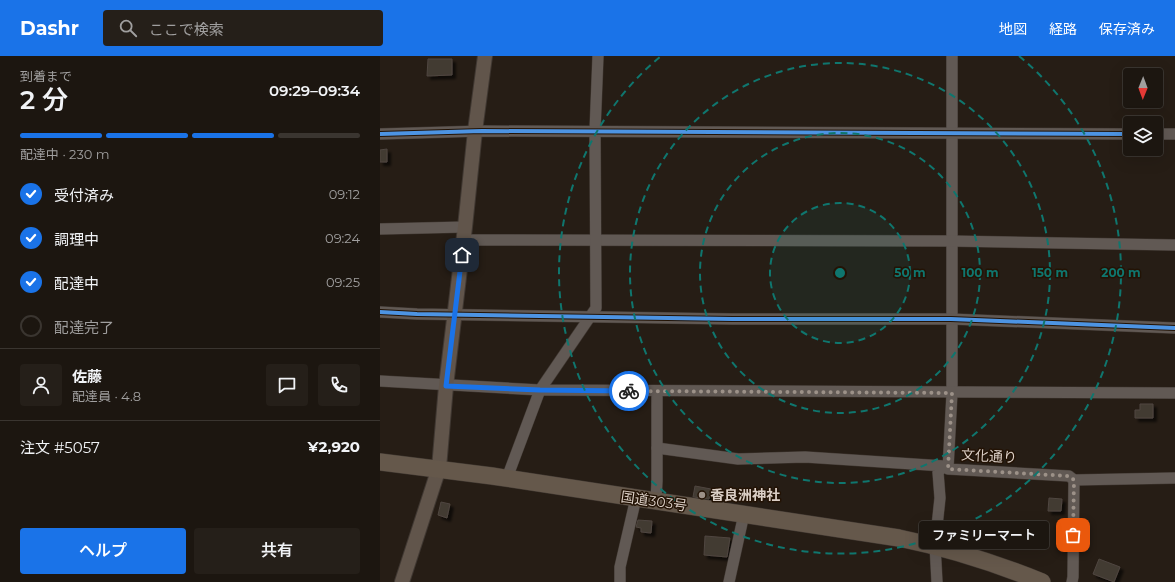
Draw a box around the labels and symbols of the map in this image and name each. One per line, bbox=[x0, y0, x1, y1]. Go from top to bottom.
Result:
north arrow bbox=[1123, 68, 1163, 108]
pin bbox=[445, 238, 479, 272]
text: 50 m bbox=[894, 265, 926, 280]
text: 100 m bbox=[962, 265, 998, 280]
text: 150 m bbox=[1032, 265, 1068, 280]
text: 200 m bbox=[1101, 265, 1141, 280]
centre of rings bbox=[833, 266, 847, 280]
courier bbox=[609, 371, 649, 411]
street label: 文化通り bbox=[961, 446, 1017, 466]
place label: 香良洲神社 bbox=[710, 486, 780, 504]
street label: 国道303号 bbox=[620, 487, 688, 515]
marker: 香良洲神社 bbox=[697, 490, 707, 500]
pin bbox=[1056, 518, 1090, 552]
callout: ファミリーマート bbox=[919, 521, 1049, 549]

